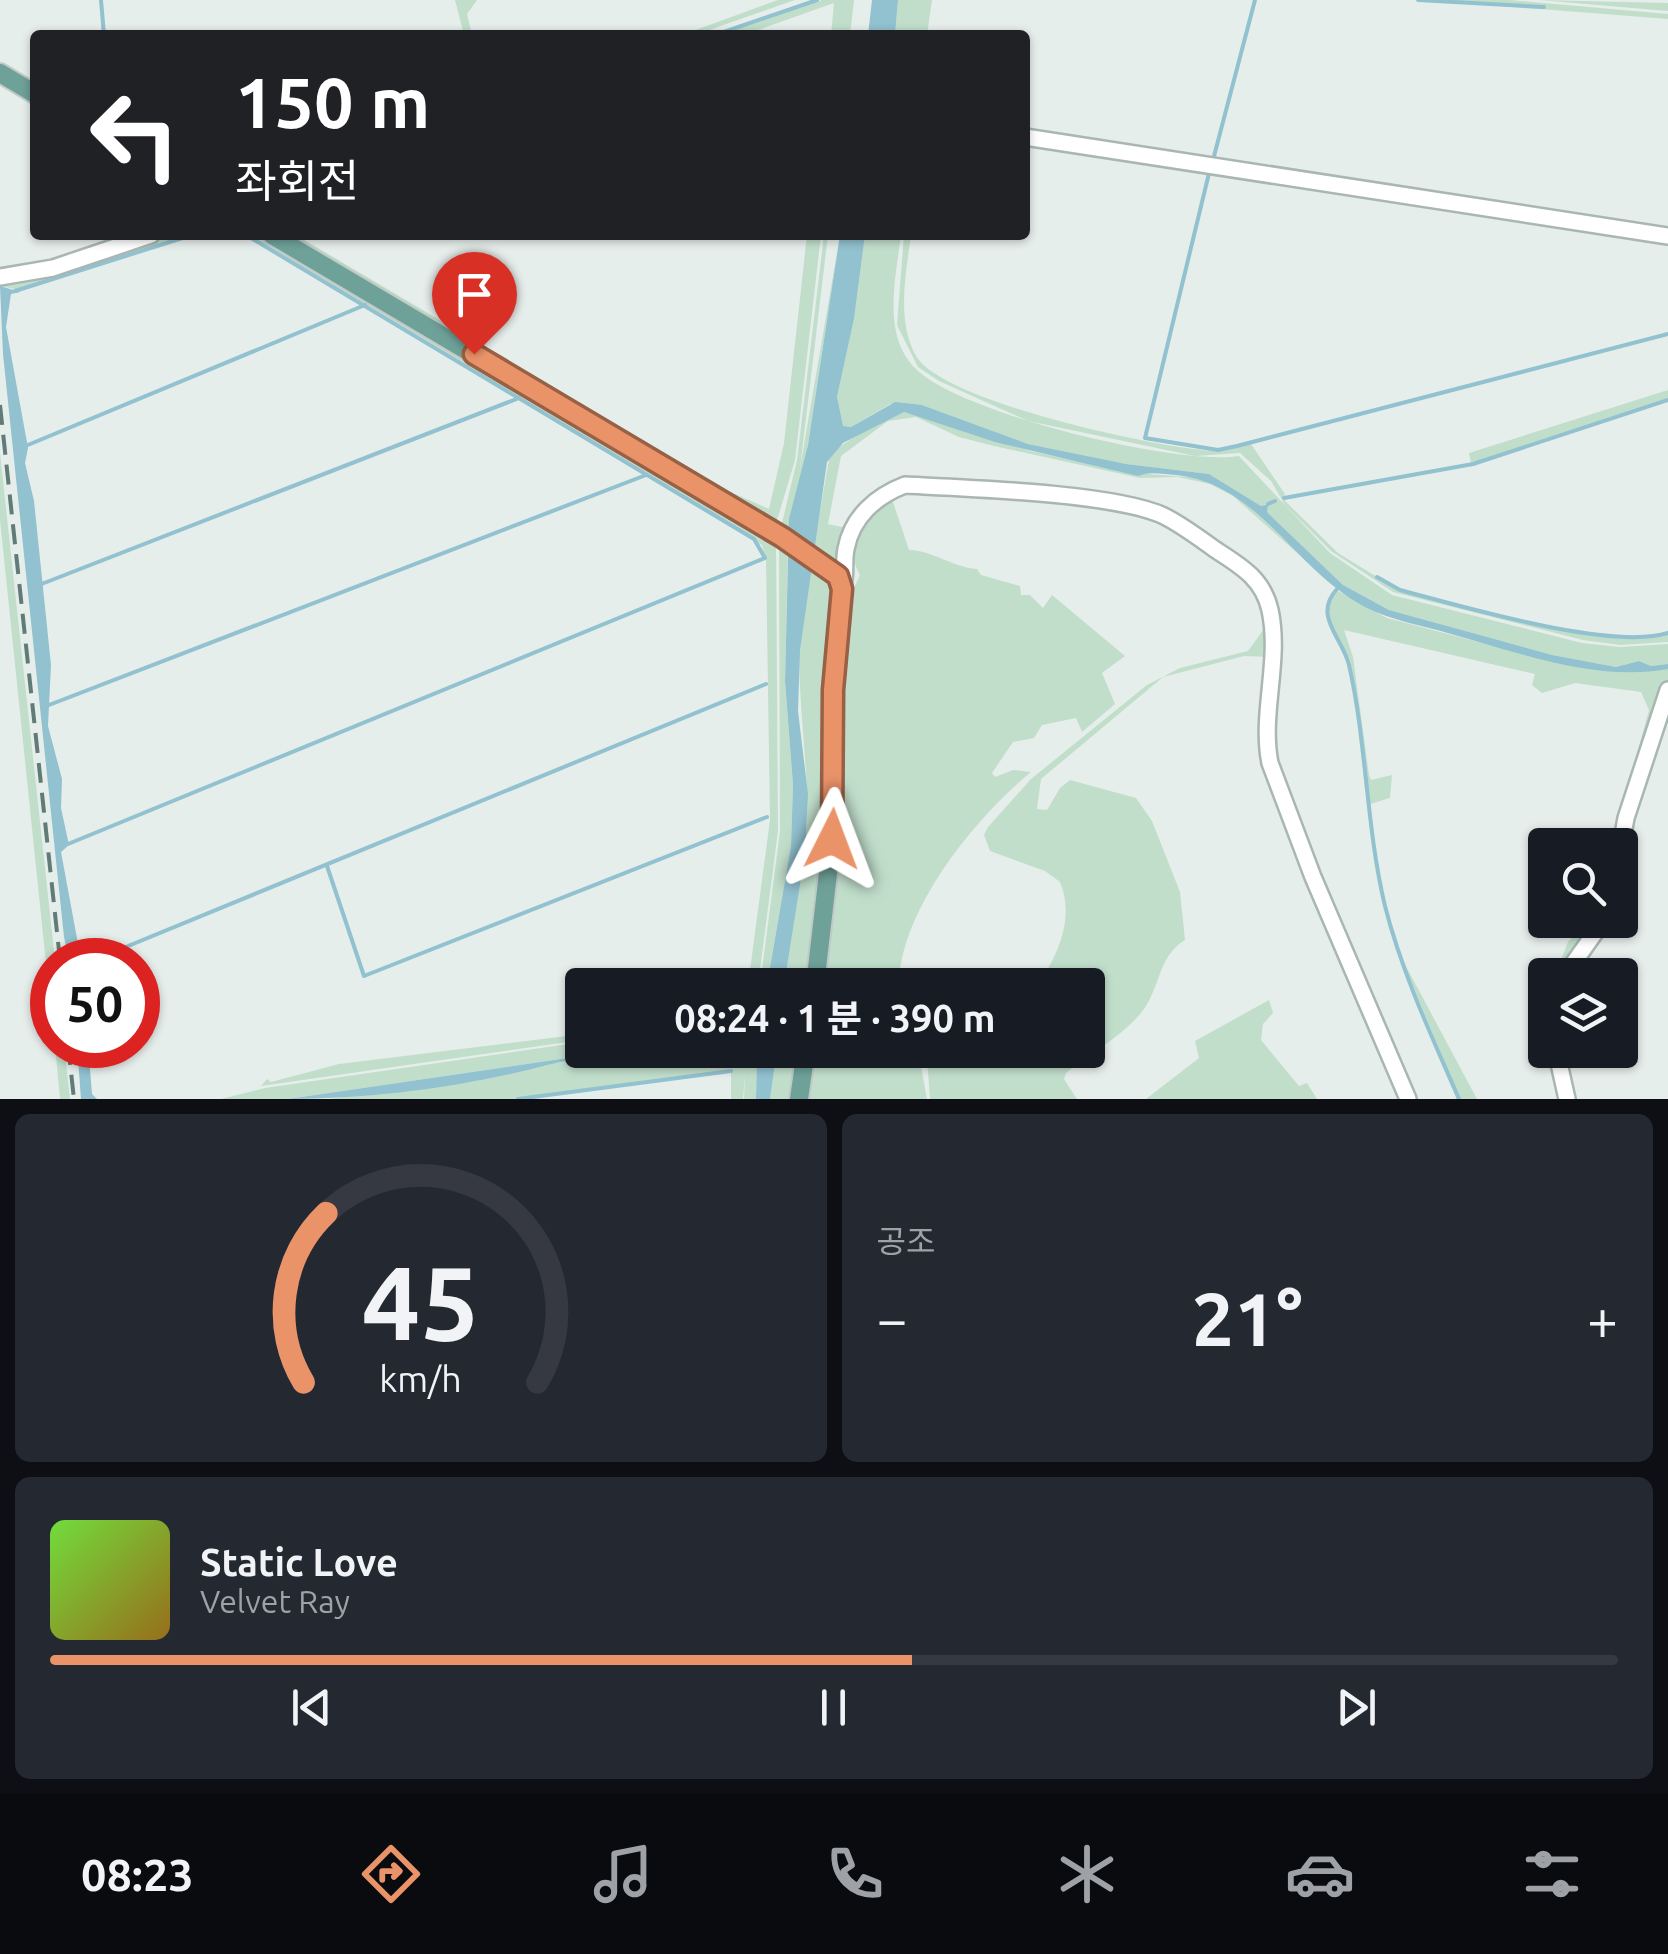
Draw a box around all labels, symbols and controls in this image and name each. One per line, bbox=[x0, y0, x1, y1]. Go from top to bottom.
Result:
text: 150 m bbox=[235, 63, 430, 141]
icon: left bbox=[70, 70, 200, 200]
text: 좌회전 bbox=[235, 155, 359, 206]
pin bbox=[432, 252, 517, 355]
icon: arrive bbox=[447, 267, 502, 322]
position arrow bbox=[780, 787, 884, 891]
map controls bbox=[1528, 828, 1638, 1068]
button: search bbox=[1528, 828, 1638, 938]
speed limit sign: 50 bbox=[30, 938, 160, 1068]
button: layers bbox=[1528, 958, 1638, 1068]
text: 08:24 · 1 분 · 390 m bbox=[674, 997, 996, 1039]
text: 공조 bbox=[877, 1223, 935, 1259]
text: 45 bbox=[362, 1243, 479, 1360]
text: 21° bbox=[1192, 1276, 1303, 1360]
text: − bbox=[877, 1288, 908, 1349]
text: + bbox=[1587, 1288, 1618, 1349]
text: km/h bbox=[379, 1359, 462, 1399]
text: Static Love bbox=[200, 1541, 398, 1583]
text: Velvet Ray bbox=[200, 1583, 350, 1619]
icon: previous bbox=[284, 1680, 339, 1735]
icon: pause bbox=[806, 1680, 861, 1735]
icon: next bbox=[1329, 1680, 1384, 1735]
icon: directions bbox=[356, 1839, 426, 1909]
icon: music bbox=[588, 1839, 658, 1909]
icon: phone bbox=[820, 1839, 890, 1909]
icon: climate bbox=[1052, 1839, 1122, 1909]
icon: car bbox=[1285, 1839, 1355, 1909]
icon: filters bbox=[1517, 1839, 1587, 1909]
text: 08:23 bbox=[81, 1849, 194, 1900]

